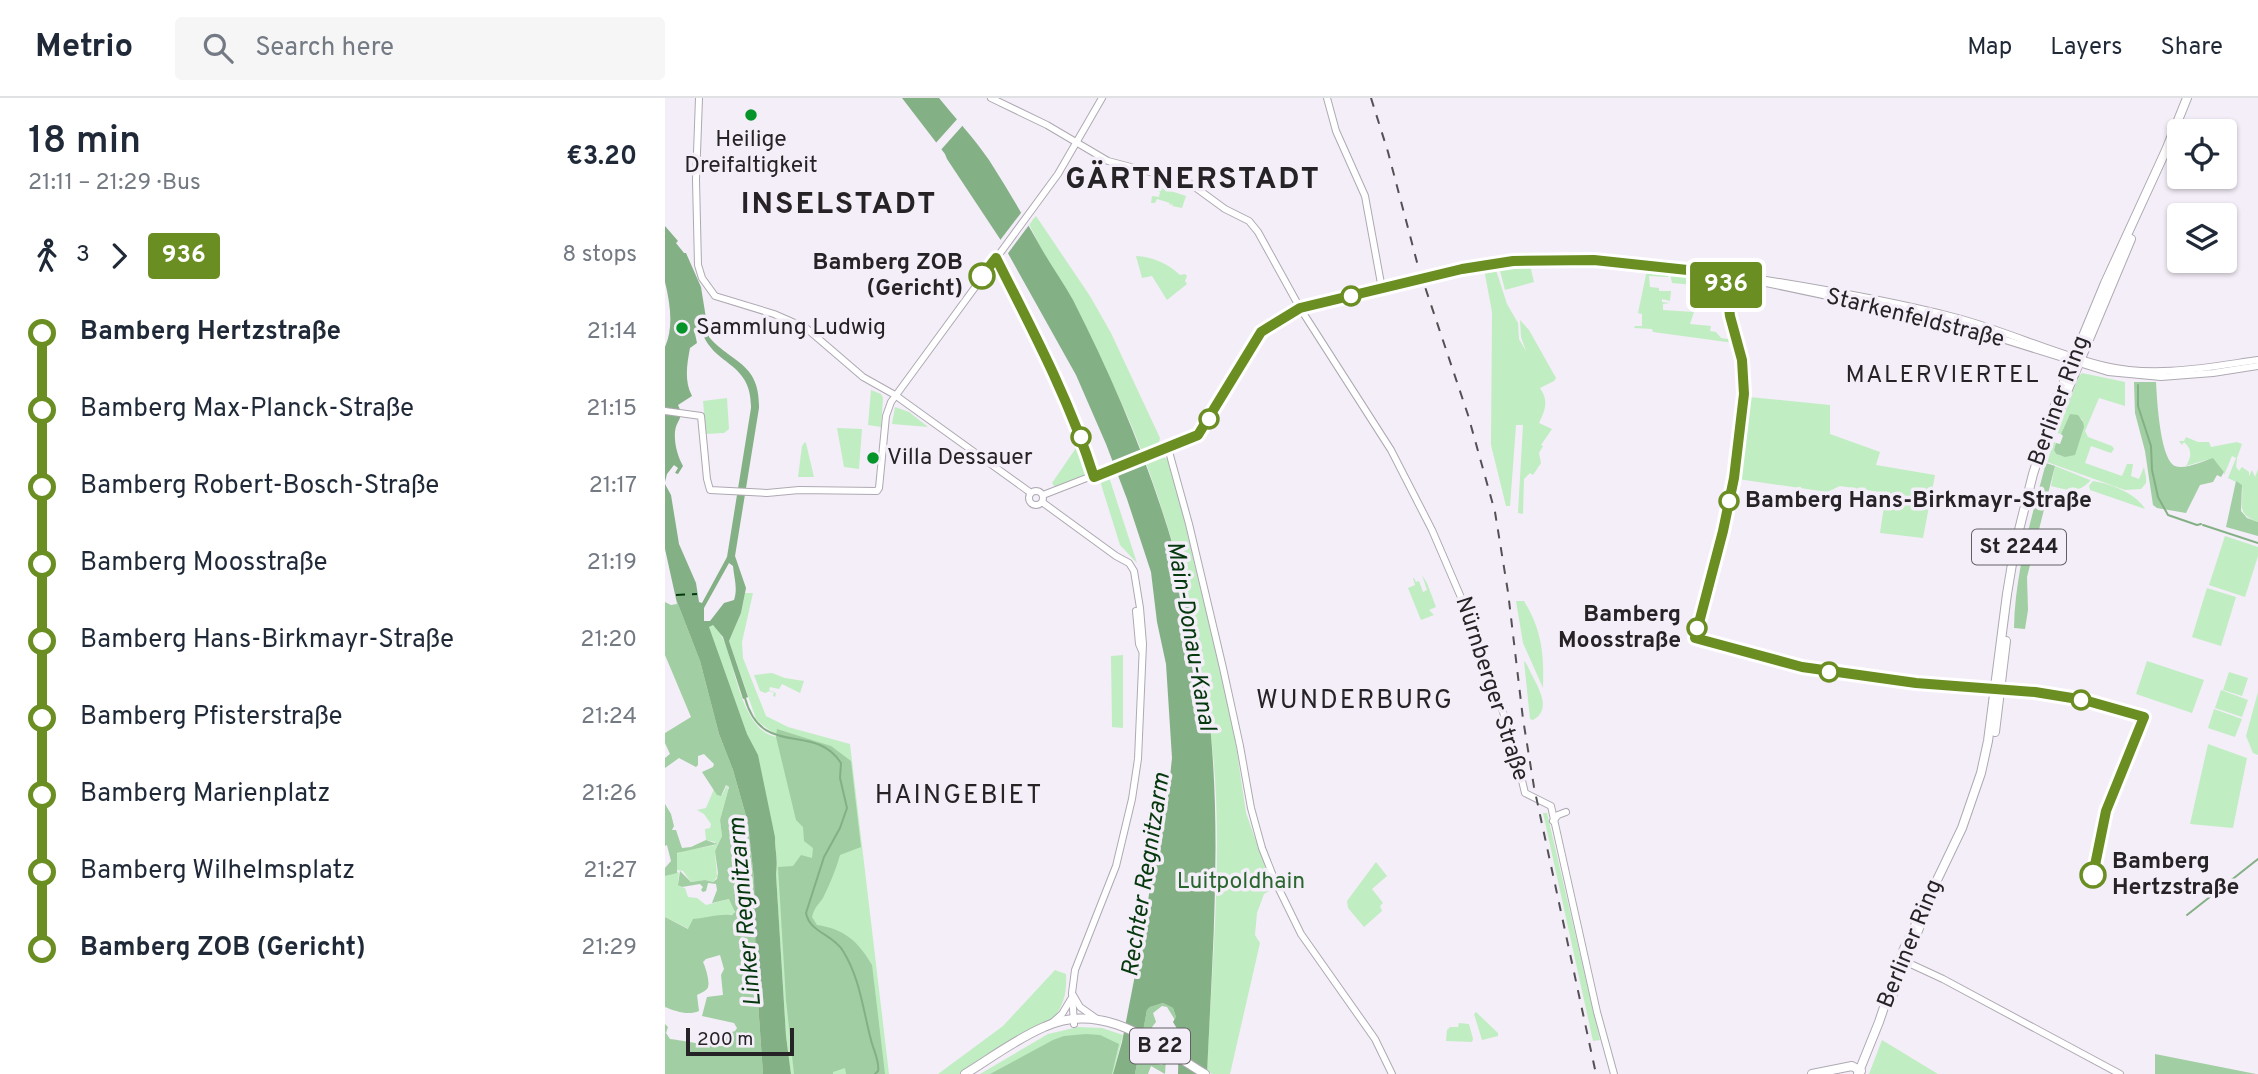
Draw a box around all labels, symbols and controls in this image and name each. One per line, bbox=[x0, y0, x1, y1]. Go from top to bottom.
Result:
search box bbox=[175, 17, 665, 80]
text: Metrio bbox=[35, 27, 133, 69]
icon: search bbox=[199, 29, 237, 67]
text: Search here bbox=[255, 32, 394, 65]
text: Map bbox=[1967, 33, 2012, 63]
text: Layers bbox=[2050, 33, 2122, 63]
text: Share bbox=[2160, 33, 2223, 63]
marker: Heilige Dreifaltigkeit bbox=[743, 107, 759, 123]
text: 18 min bbox=[28, 118, 141, 167]
map controls bbox=[2167, 119, 2237, 273]
button: locate bbox=[2167, 119, 2237, 189]
place label: Heilige Dreifaltigkeit bbox=[684, 126, 818, 181]
text: €3.20 bbox=[566, 141, 637, 174]
district label: GÄRTNERSTADT bbox=[1065, 160, 1321, 199]
text: 21:11 – 21:29 · Bus bbox=[28, 169, 201, 198]
district label: INSELSTADT bbox=[741, 187, 937, 224]
button: layers bbox=[2167, 203, 2237, 273]
icon: walk bbox=[28, 237, 66, 275]
icon: forward bbox=[100, 237, 138, 275]
text: 3 bbox=[76, 241, 90, 270]
text: 936 bbox=[162, 241, 206, 271]
text: 8 stops bbox=[562, 241, 637, 270]
place label: Bamberg ZOB (Gericht) bbox=[812, 249, 963, 304]
line badge: 936 bbox=[1686, 262, 1766, 308]
marker: Bamberg ZOB (Gericht) bbox=[969, 263, 995, 289]
text: 936 bbox=[1704, 270, 1748, 300]
street label: Starkenfeldstraße bbox=[1823, 283, 2007, 355]
unlabelled marker bbox=[1341, 286, 1361, 306]
place label: Sammlung Ludwig bbox=[696, 314, 886, 343]
text: Bamberg Hertzstraße bbox=[80, 316, 341, 349]
text: 21:14 bbox=[587, 318, 637, 347]
marker: Sammlung Ludwig bbox=[674, 320, 690, 336]
street label: Berliner Ring bbox=[2023, 332, 2097, 470]
district label: MALERVIERTEL bbox=[1845, 361, 2041, 391]
text: Bamberg Max-Planck-Straße bbox=[80, 393, 414, 426]
text: 21:15 bbox=[586, 395, 637, 424]
unlabelled marker bbox=[1199, 409, 1219, 429]
unlabelled marker bbox=[1071, 427, 1091, 447]
place label: Villa Dessauer bbox=[887, 444, 1033, 473]
marker: Villa Dessauer bbox=[865, 450, 881, 466]
text: Bamberg Robert-Bosch-Straße bbox=[80, 470, 439, 503]
text: 21:17 bbox=[589, 472, 637, 501]
place label: Bamberg Hans-Birkmayr-Straße bbox=[1745, 487, 2092, 516]
marker: Bamberg Hans-Birkmayr-Straße bbox=[1719, 491, 1739, 511]
road number: St 2244 bbox=[1972, 530, 2066, 564]
water label: Main-Donau-Kanal bbox=[1159, 539, 1222, 735]
text: Bamberg Moosstraße bbox=[80, 547, 327, 580]
text: 21:19 bbox=[587, 549, 637, 578]
street label: Nürnberger Straße bbox=[1448, 593, 1534, 785]
place label: Bamberg Moosstraße bbox=[1558, 601, 1681, 656]
marker: Bamberg Moosstraße bbox=[1687, 618, 1707, 638]
text: Bamberg Hans-Birkmayr-Straße bbox=[80, 624, 454, 657]
text: 21:20 bbox=[580, 626, 637, 655]
unlabelled marker bbox=[1819, 662, 1839, 682]
district label: WUNDERBURG bbox=[1256, 685, 1454, 718]
unlabelled marker bbox=[2071, 690, 2091, 710]
text: Bamberg Pfisterstraße bbox=[80, 701, 342, 734]
text: 21:24 bbox=[581, 703, 637, 732]
water label: Rechter Regnitzarm bbox=[1116, 770, 1178, 979]
text: Bamberg Marienplatz bbox=[80, 778, 330, 811]
text: 21:26 bbox=[581, 780, 637, 809]
district label: HAINGEBIET bbox=[875, 780, 1043, 813]
water label: Linker Regnitzarm bbox=[723, 816, 769, 1008]
place label: Bamberg Hertzstraße bbox=[2112, 848, 2239, 903]
text: Bamberg Wilhelmsplatz bbox=[80, 855, 355, 888]
text: 21:27 bbox=[583, 857, 637, 886]
marker: Bamberg Hertzstraße bbox=[2080, 862, 2106, 888]
park label: Luitpoldhain bbox=[1177, 868, 1305, 897]
street label: Berliner Ring bbox=[1872, 875, 1950, 1013]
text: Bamberg ZOB (Gericht) bbox=[80, 932, 366, 965]
text: 21:29 bbox=[581, 934, 637, 963]
scale bar bbox=[686, 1025, 795, 1057]
text: 200 m bbox=[697, 1028, 753, 1052]
road number: B 22 bbox=[1130, 1028, 1190, 1063]

